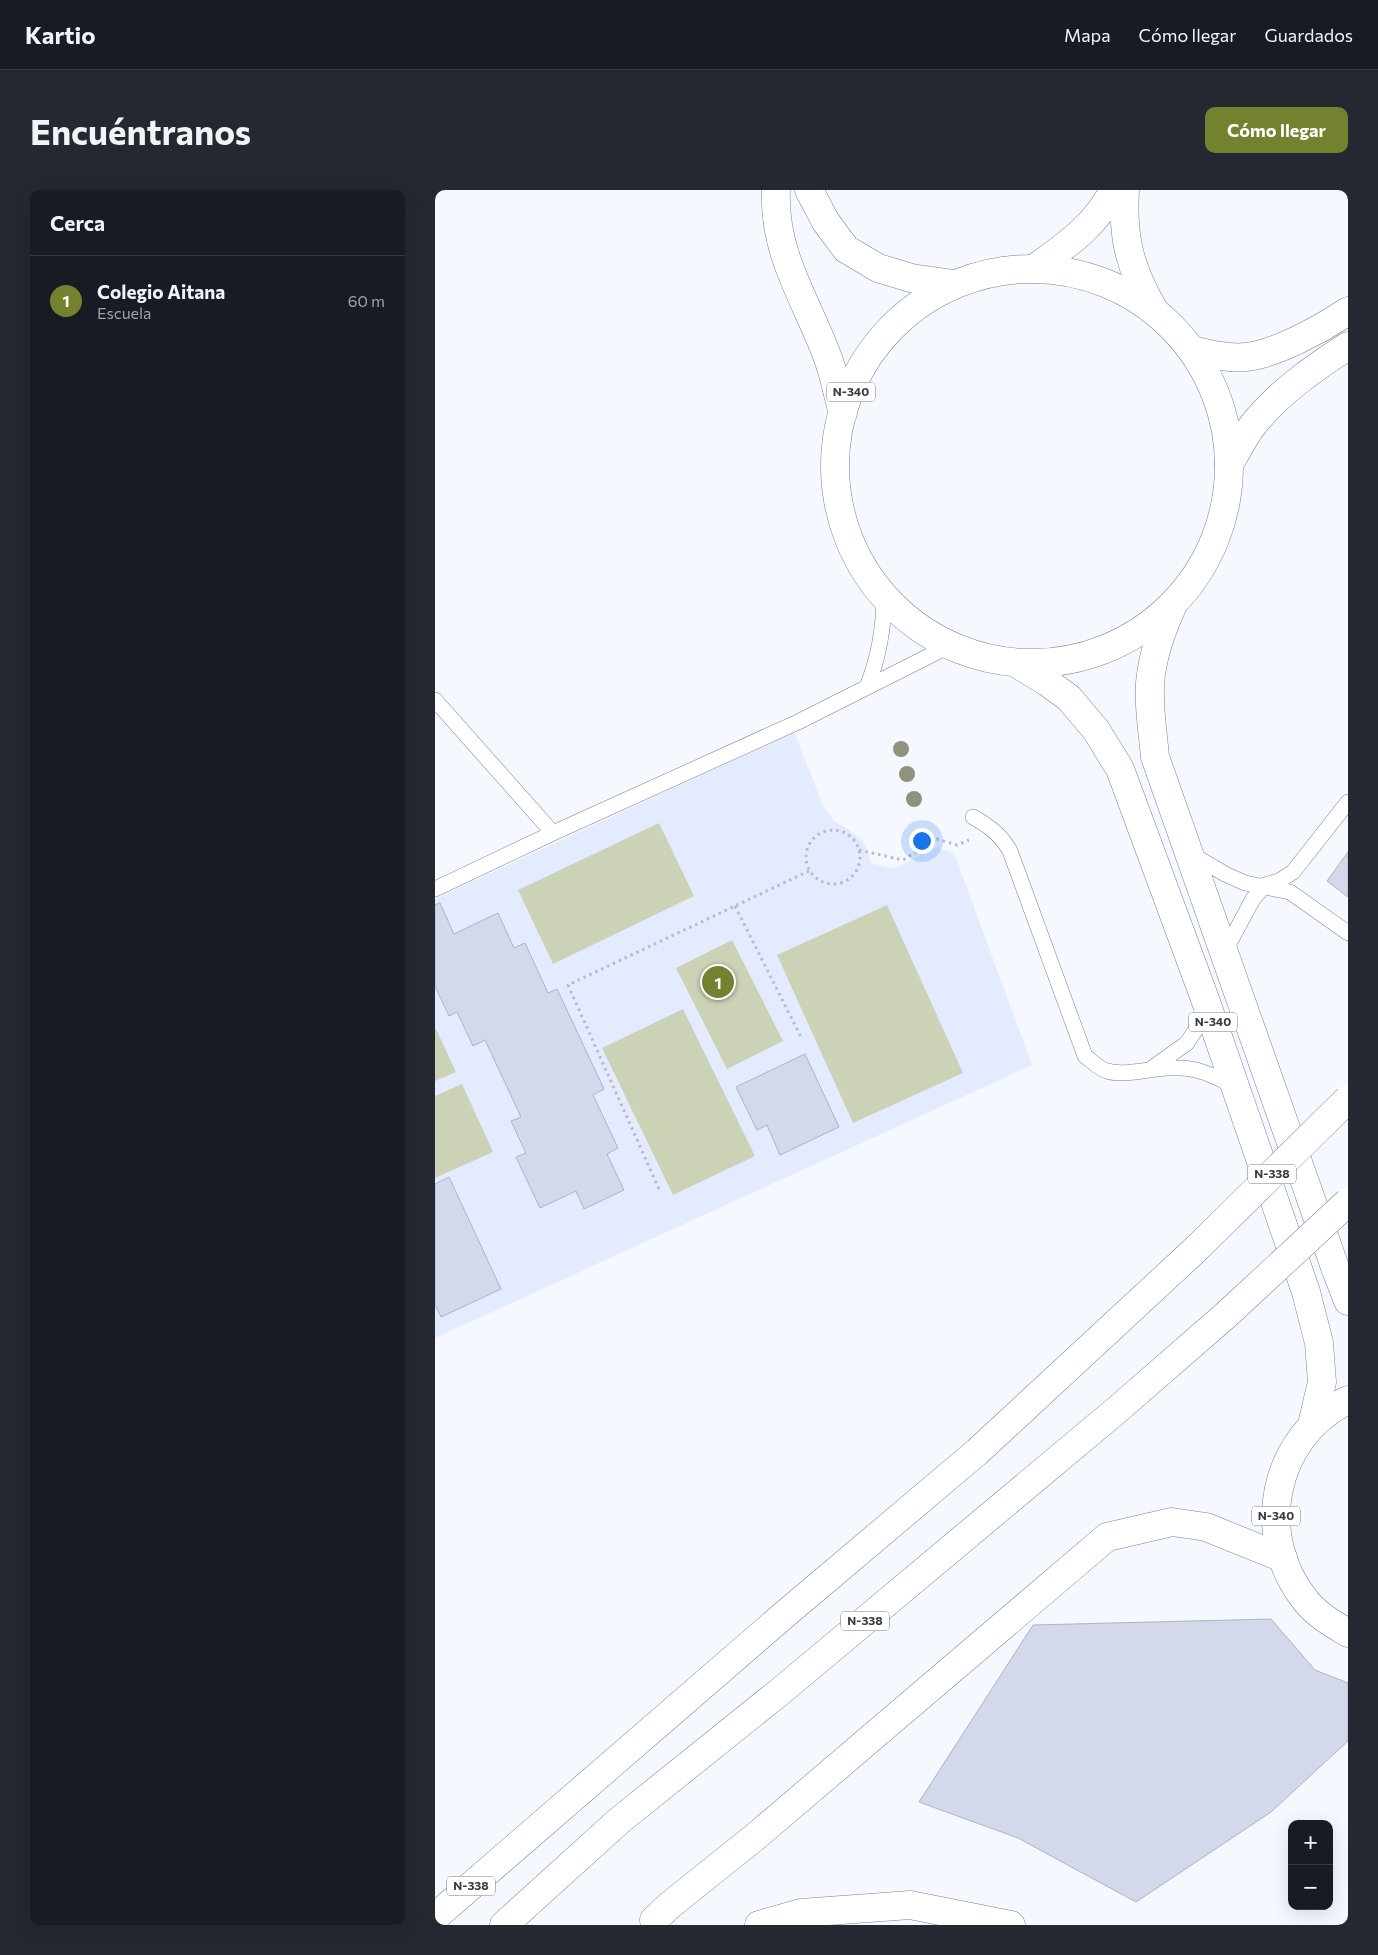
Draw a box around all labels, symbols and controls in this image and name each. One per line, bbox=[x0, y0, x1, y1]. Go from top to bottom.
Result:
text: Kartio bbox=[25, 20, 95, 49]
text: Mapa bbox=[1064, 24, 1111, 46]
text: Cómo llegar bbox=[1139, 24, 1236, 46]
text: Guardados bbox=[1264, 24, 1353, 46]
button: Cómo llegar bbox=[1205, 107, 1348, 153]
text: Encuéntranos bbox=[30, 109, 251, 152]
text: Cerca bbox=[50, 210, 105, 235]
text: Colegio Aitana bbox=[97, 280, 225, 303]
text: 1 bbox=[62, 291, 70, 310]
text: 60 m bbox=[348, 291, 385, 310]
text: Escuela bbox=[97, 303, 151, 322]
road number: N-340 bbox=[827, 382, 875, 402]
your location bbox=[909, 828, 935, 854]
pin: 1 bbox=[702, 963, 734, 1001]
road number: N-340 bbox=[1189, 1012, 1237, 1032]
road number: N-338 bbox=[1248, 1164, 1296, 1184]
road number: N-340 bbox=[1252, 1506, 1300, 1525]
road number: N-338 bbox=[841, 1612, 889, 1630]
map controls bbox=[1288, 1820, 1333, 1910]
button: + bbox=[1288, 1820, 1333, 1865]
button: − bbox=[1288, 1865, 1333, 1910]
road number: N-338 bbox=[447, 1876, 495, 1895]

